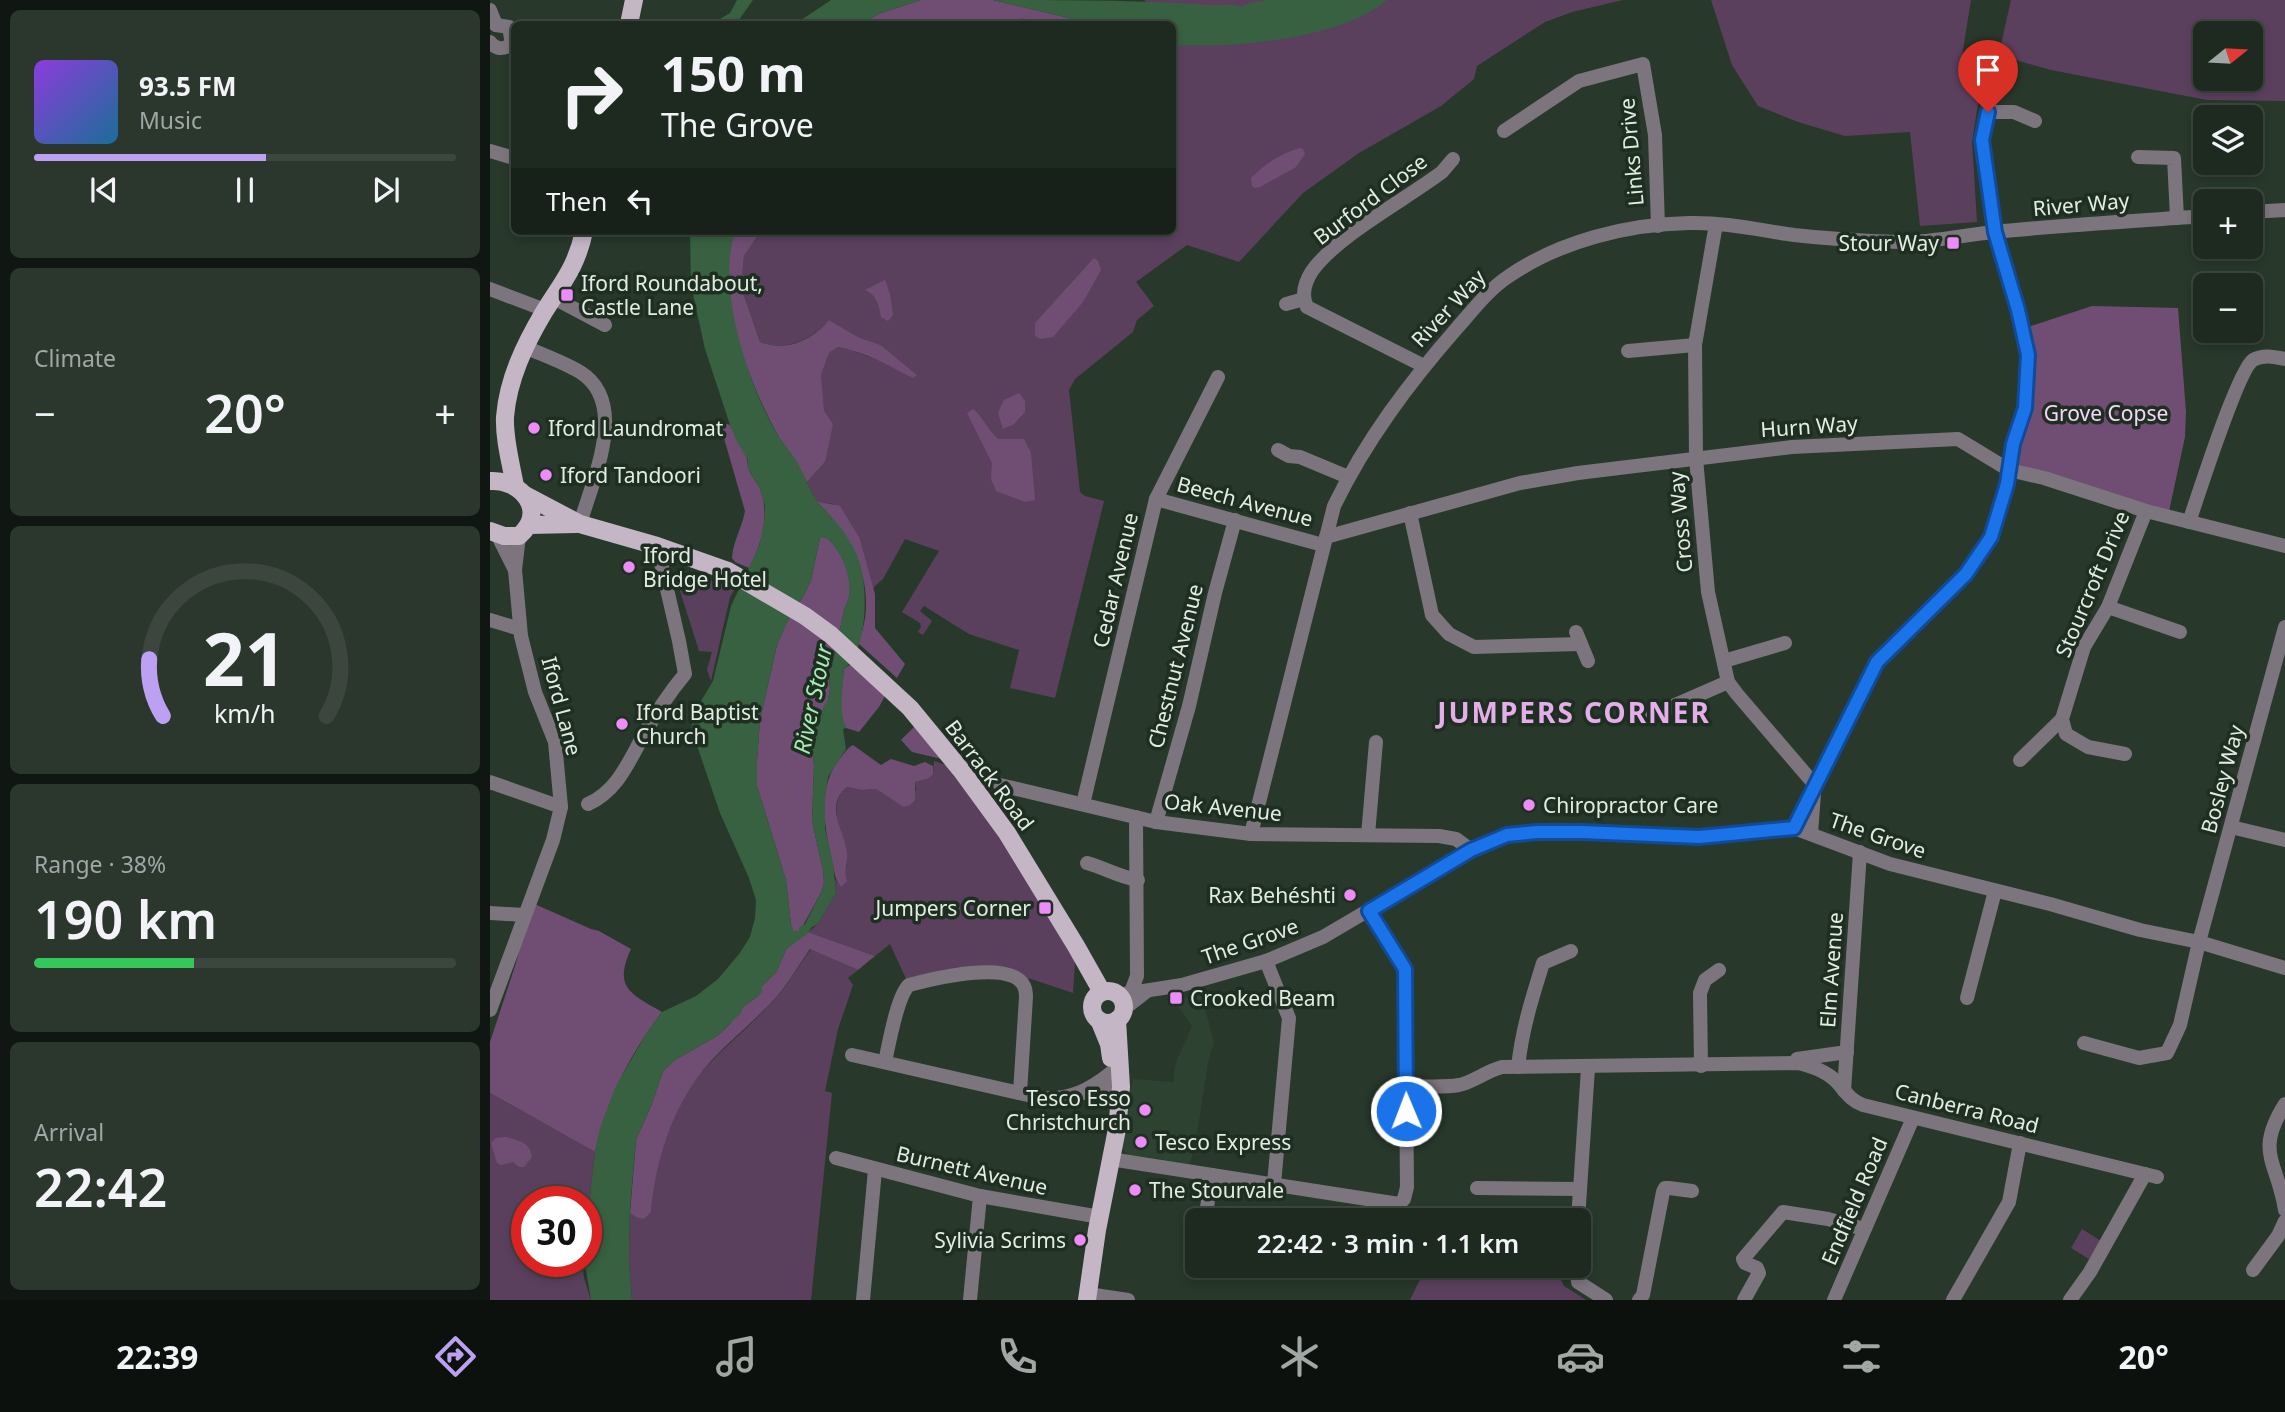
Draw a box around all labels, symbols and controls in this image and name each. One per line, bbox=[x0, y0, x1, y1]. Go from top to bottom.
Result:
north arrow bbox=[2193, 21, 2263, 91]
map controls bbox=[2193, 21, 2263, 343]
text: 150 m bbox=[661, 40, 806, 106]
pin bbox=[1958, 40, 2018, 112]
icon: right bbox=[546, 49, 637, 140]
icon: arrive bbox=[1969, 51, 2007, 89]
text: 93.5 FM bbox=[139, 68, 236, 104]
street label: Links Drive bbox=[1612, 97, 1650, 207]
text: The Grove bbox=[661, 103, 814, 146]
text: Music bbox=[139, 104, 202, 136]
button: layers bbox=[2193, 105, 2263, 175]
street label: Burford Close bbox=[1308, 147, 1432, 251]
icon: previous bbox=[85, 171, 123, 209]
icon: pause bbox=[226, 171, 264, 209]
icon: next bbox=[367, 171, 405, 209]
icon: left bbox=[621, 182, 659, 220]
text: Then bbox=[546, 183, 607, 219]
street label: River Way bbox=[2032, 186, 2131, 222]
button: + bbox=[2193, 189, 2263, 259]
place label: Stour Way bbox=[1838, 229, 1939, 257]
marker: Stour Way bbox=[1945, 235, 1961, 251]
street label: River Way bbox=[1405, 263, 1491, 353]
place label: Iford Roundabout, Castle Lane bbox=[581, 269, 763, 321]
button: − bbox=[2193, 273, 2263, 343]
marker: Iford Roundabout, Castle Lane bbox=[559, 287, 575, 303]
text: Climate bbox=[34, 342, 116, 374]
text: 20° bbox=[204, 377, 286, 448]
text: − bbox=[34, 387, 56, 439]
text: + bbox=[434, 387, 456, 439]
park label: Grove Copse bbox=[2044, 399, 2168, 427]
street label: Hurn Way bbox=[1760, 409, 1859, 443]
place label: Iford Laundromat bbox=[548, 414, 724, 442]
marker: Iford Laundromat bbox=[526, 420, 542, 436]
place label: Iford Tandoori bbox=[560, 461, 701, 489]
marker: Iford Tandoori bbox=[538, 467, 554, 483]
street label: Beech Avenue bbox=[1174, 469, 1316, 533]
street label: Cross Way bbox=[1662, 470, 1698, 574]
street label: Stourcroft Drive bbox=[2049, 507, 2135, 661]
street label: Cedar Avenue bbox=[1086, 510, 1144, 650]
place label: Iford Bridge Hotel bbox=[643, 541, 767, 593]
marker: Iford Bridge Hotel bbox=[621, 559, 637, 575]
street label: Chestnut Avenue bbox=[1141, 581, 1209, 751]
text: 21 bbox=[203, 608, 287, 707]
water label: River Stour bbox=[785, 640, 839, 757]
street label: Iford Lane bbox=[535, 653, 589, 759]
district label: JUMPERS CORNER bbox=[1434, 693, 1711, 731]
text: km/h bbox=[214, 696, 276, 730]
place label: Iford Baptist Church bbox=[636, 698, 759, 750]
street label: Barrack Road bbox=[939, 714, 1041, 836]
marker: Iford Baptist Church bbox=[614, 716, 630, 732]
street label: Bosley Way bbox=[2194, 721, 2250, 836]
street label: Oak Avenue bbox=[1163, 787, 1283, 827]
place label: Chiropractor Care bbox=[1543, 791, 1718, 819]
marker: Chiropractor Care bbox=[1521, 797, 1537, 813]
street label: The Grove bbox=[1826, 805, 1930, 865]
text: Range · 38% bbox=[34, 848, 166, 880]
place label: Rax Behéshti bbox=[1208, 881, 1336, 909]
text: 190 km bbox=[34, 883, 217, 954]
marker: Rax Behéshti bbox=[1342, 887, 1358, 903]
place label: Jumpers Corner bbox=[874, 894, 1031, 922]
marker: Jumpers Corner bbox=[1037, 900, 1053, 916]
street label: The Grove bbox=[1198, 911, 1302, 971]
street label: Elm Avenue bbox=[1813, 911, 1849, 1029]
place label: Crooked Beam bbox=[1190, 984, 1335, 1012]
marker: Crooked Beam bbox=[1168, 990, 1184, 1006]
position arrow bbox=[1369, 1074, 1443, 1148]
street label: Canberra Road bbox=[1892, 1077, 2042, 1139]
place label: Tesco Esso Christchurch bbox=[1006, 1084, 1131, 1136]
marker: Tesco Esso Christchurch bbox=[1137, 1102, 1153, 1118]
text: Arrival bbox=[34, 1116, 104, 1148]
place label: Tesco Express bbox=[1155, 1128, 1291, 1156]
street label: Endfield Road bbox=[1814, 1133, 1894, 1269]
marker: Tesco Express bbox=[1133, 1134, 1149, 1150]
street label: Burnett Avenue bbox=[894, 1139, 1050, 1201]
text: 22:42 bbox=[34, 1151, 167, 1222]
place label: The Stourvale bbox=[1149, 1176, 1284, 1204]
marker: The Stourvale bbox=[1127, 1182, 1143, 1198]
speed limit sign: 30 bbox=[511, 1186, 602, 1277]
text: 22:42 · 3 min · 1.1 km bbox=[1257, 1225, 1519, 1261]
place label: Sylivia Scrims bbox=[934, 1226, 1066, 1254]
marker: Sylivia Scrims bbox=[1072, 1232, 1088, 1248]
icon: directions bbox=[431, 1332, 480, 1381]
icon: music bbox=[712, 1332, 761, 1381]
icon: phone bbox=[993, 1332, 1042, 1381]
icon: climate bbox=[1275, 1332, 1324, 1381]
icon: car bbox=[1556, 1332, 1605, 1381]
icon: filters bbox=[1837, 1332, 1886, 1381]
text: 22:39 bbox=[116, 1335, 198, 1378]
text: 20° bbox=[2119, 1335, 2169, 1378]

